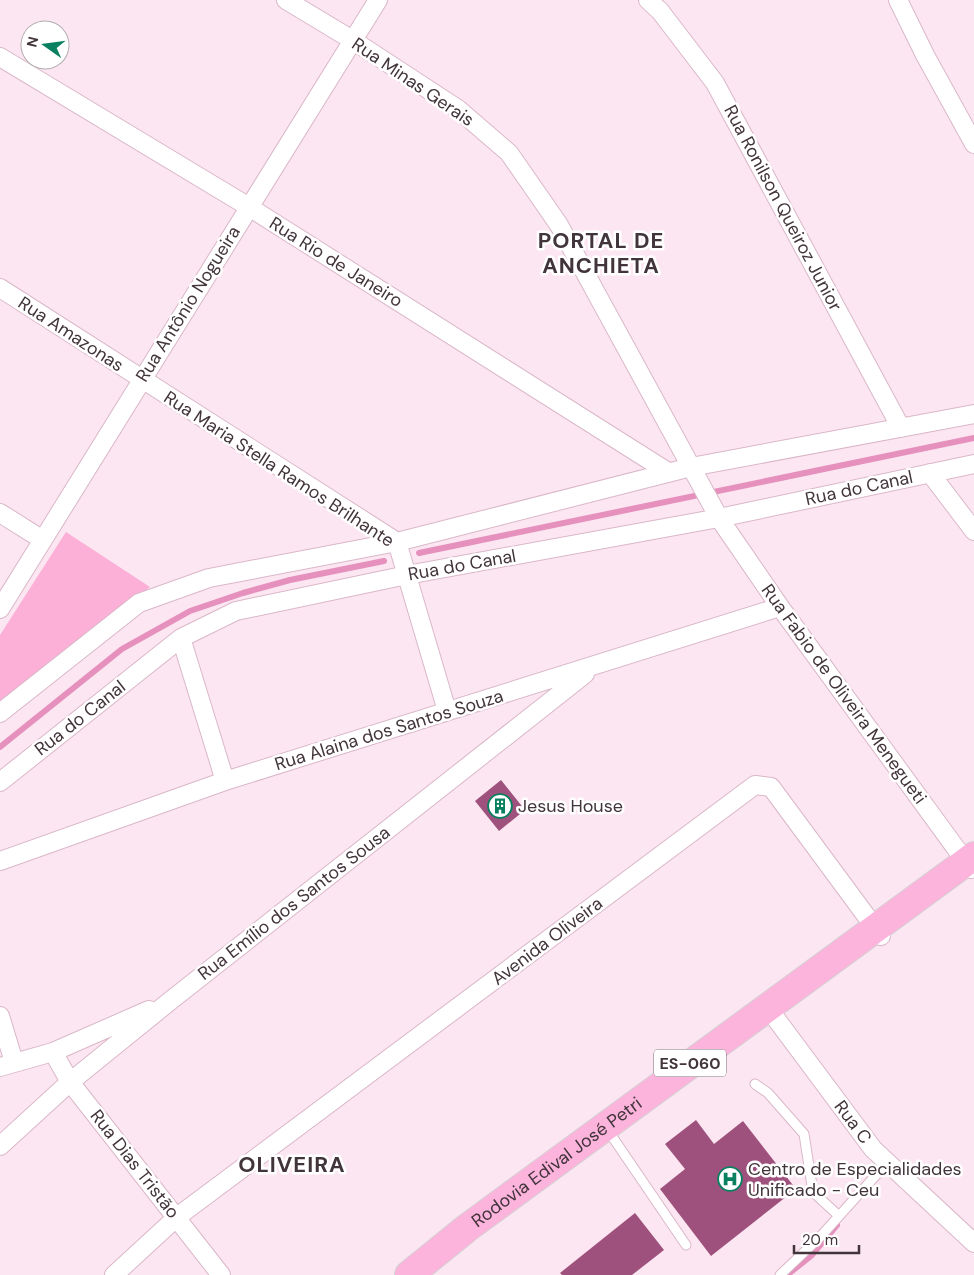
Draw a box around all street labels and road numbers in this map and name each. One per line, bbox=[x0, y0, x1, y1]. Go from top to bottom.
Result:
street label: Rua Minas Gerais bbox=[347, 32, 479, 132]
street label: Rua Ronilson Queiroz Junior bbox=[718, 101, 848, 315]
street label: Rua Rio de Janeiro bbox=[265, 211, 407, 313]
street label: Rua Antônio Nogueira bbox=[130, 222, 246, 386]
street label: Rua Amazonas bbox=[14, 291, 128, 377]
street label: Rua Maria Stella Ramos Brilhante bbox=[159, 385, 399, 553]
street label: Rua do Canal bbox=[803, 465, 915, 511]
street label: Rua do Canal bbox=[406, 544, 518, 586]
street label: Rua Fabio de Oliveira Menegueti bbox=[756, 579, 932, 809]
street label: Rua do Canal bbox=[30, 675, 130, 761]
street label: Rua Alaina dos Santos Souza bbox=[272, 684, 506, 776]
street label: Rua Emílio dos Santos Sousa bbox=[193, 820, 395, 986]
street label: Avenida Oliveira bbox=[487, 891, 607, 991]
road number: ES-060 bbox=[654, 1050, 726, 1076]
street label: Rodovia Edival José Petri bbox=[467, 1092, 647, 1233]
street label: Rua C bbox=[829, 1095, 877, 1149]
street label: Rua Dias Tristão bbox=[85, 1105, 185, 1223]

